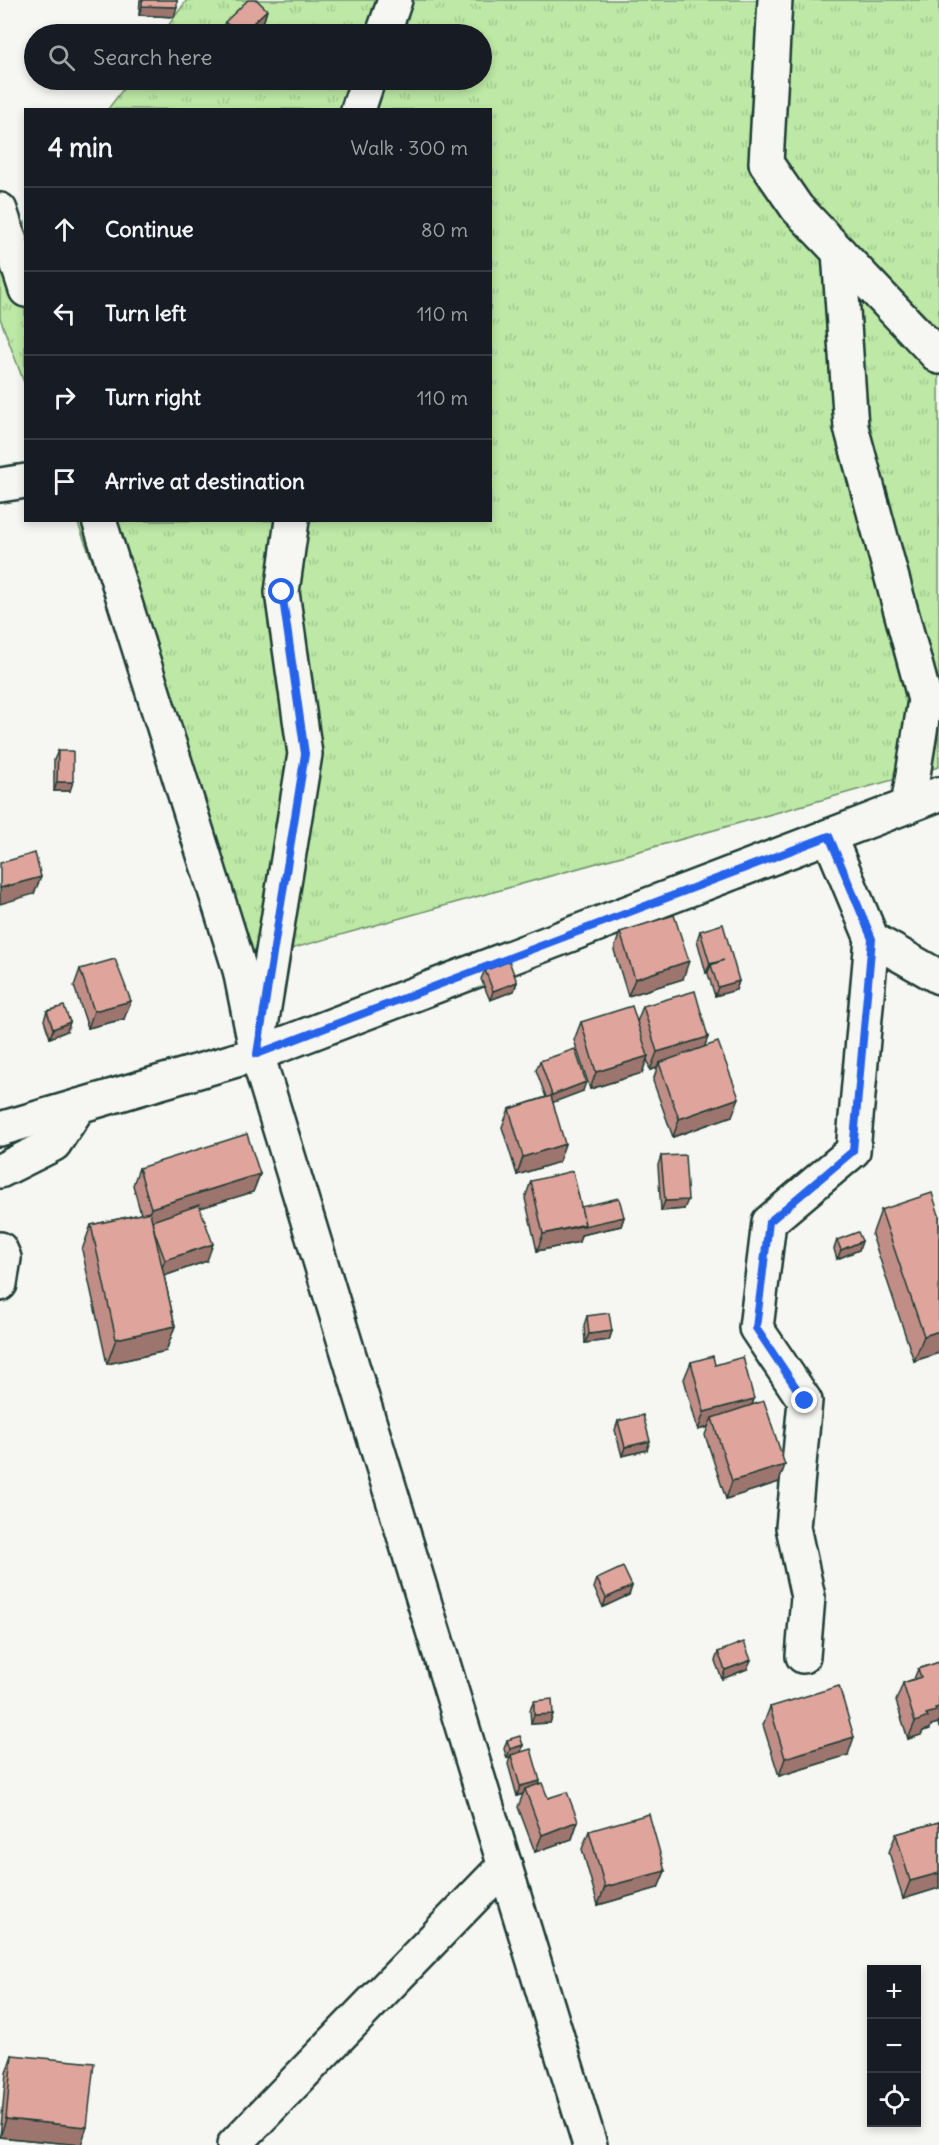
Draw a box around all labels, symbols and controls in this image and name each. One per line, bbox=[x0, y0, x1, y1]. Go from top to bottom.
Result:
search box bbox=[24, 24, 492, 90]
icon: search bbox=[45, 41, 78, 74]
text: Search here bbox=[93, 43, 212, 71]
text: 4 min bbox=[48, 131, 113, 164]
text: Walk · 300 m bbox=[350, 135, 468, 160]
icon: ahead bbox=[48, 213, 81, 246]
text: Continue bbox=[105, 215, 194, 243]
text: 80 m bbox=[421, 217, 468, 242]
icon: left bbox=[48, 297, 81, 330]
text: Turn left bbox=[105, 299, 186, 327]
text: 110 m bbox=[417, 301, 468, 326]
icon: right bbox=[48, 381, 81, 414]
text: Turn right bbox=[105, 383, 201, 411]
text: 110 m bbox=[417, 385, 468, 410]
icon: arrive bbox=[48, 465, 81, 498]
text: Arrive at destination bbox=[105, 467, 305, 495]
route start bbox=[268, 578, 294, 604]
route end bbox=[791, 1387, 817, 1413]
map controls bbox=[867, 1965, 921, 2127]
button: + bbox=[867, 1965, 921, 2019]
button: − bbox=[867, 2019, 921, 2073]
button: locate bbox=[867, 2073, 921, 2127]

